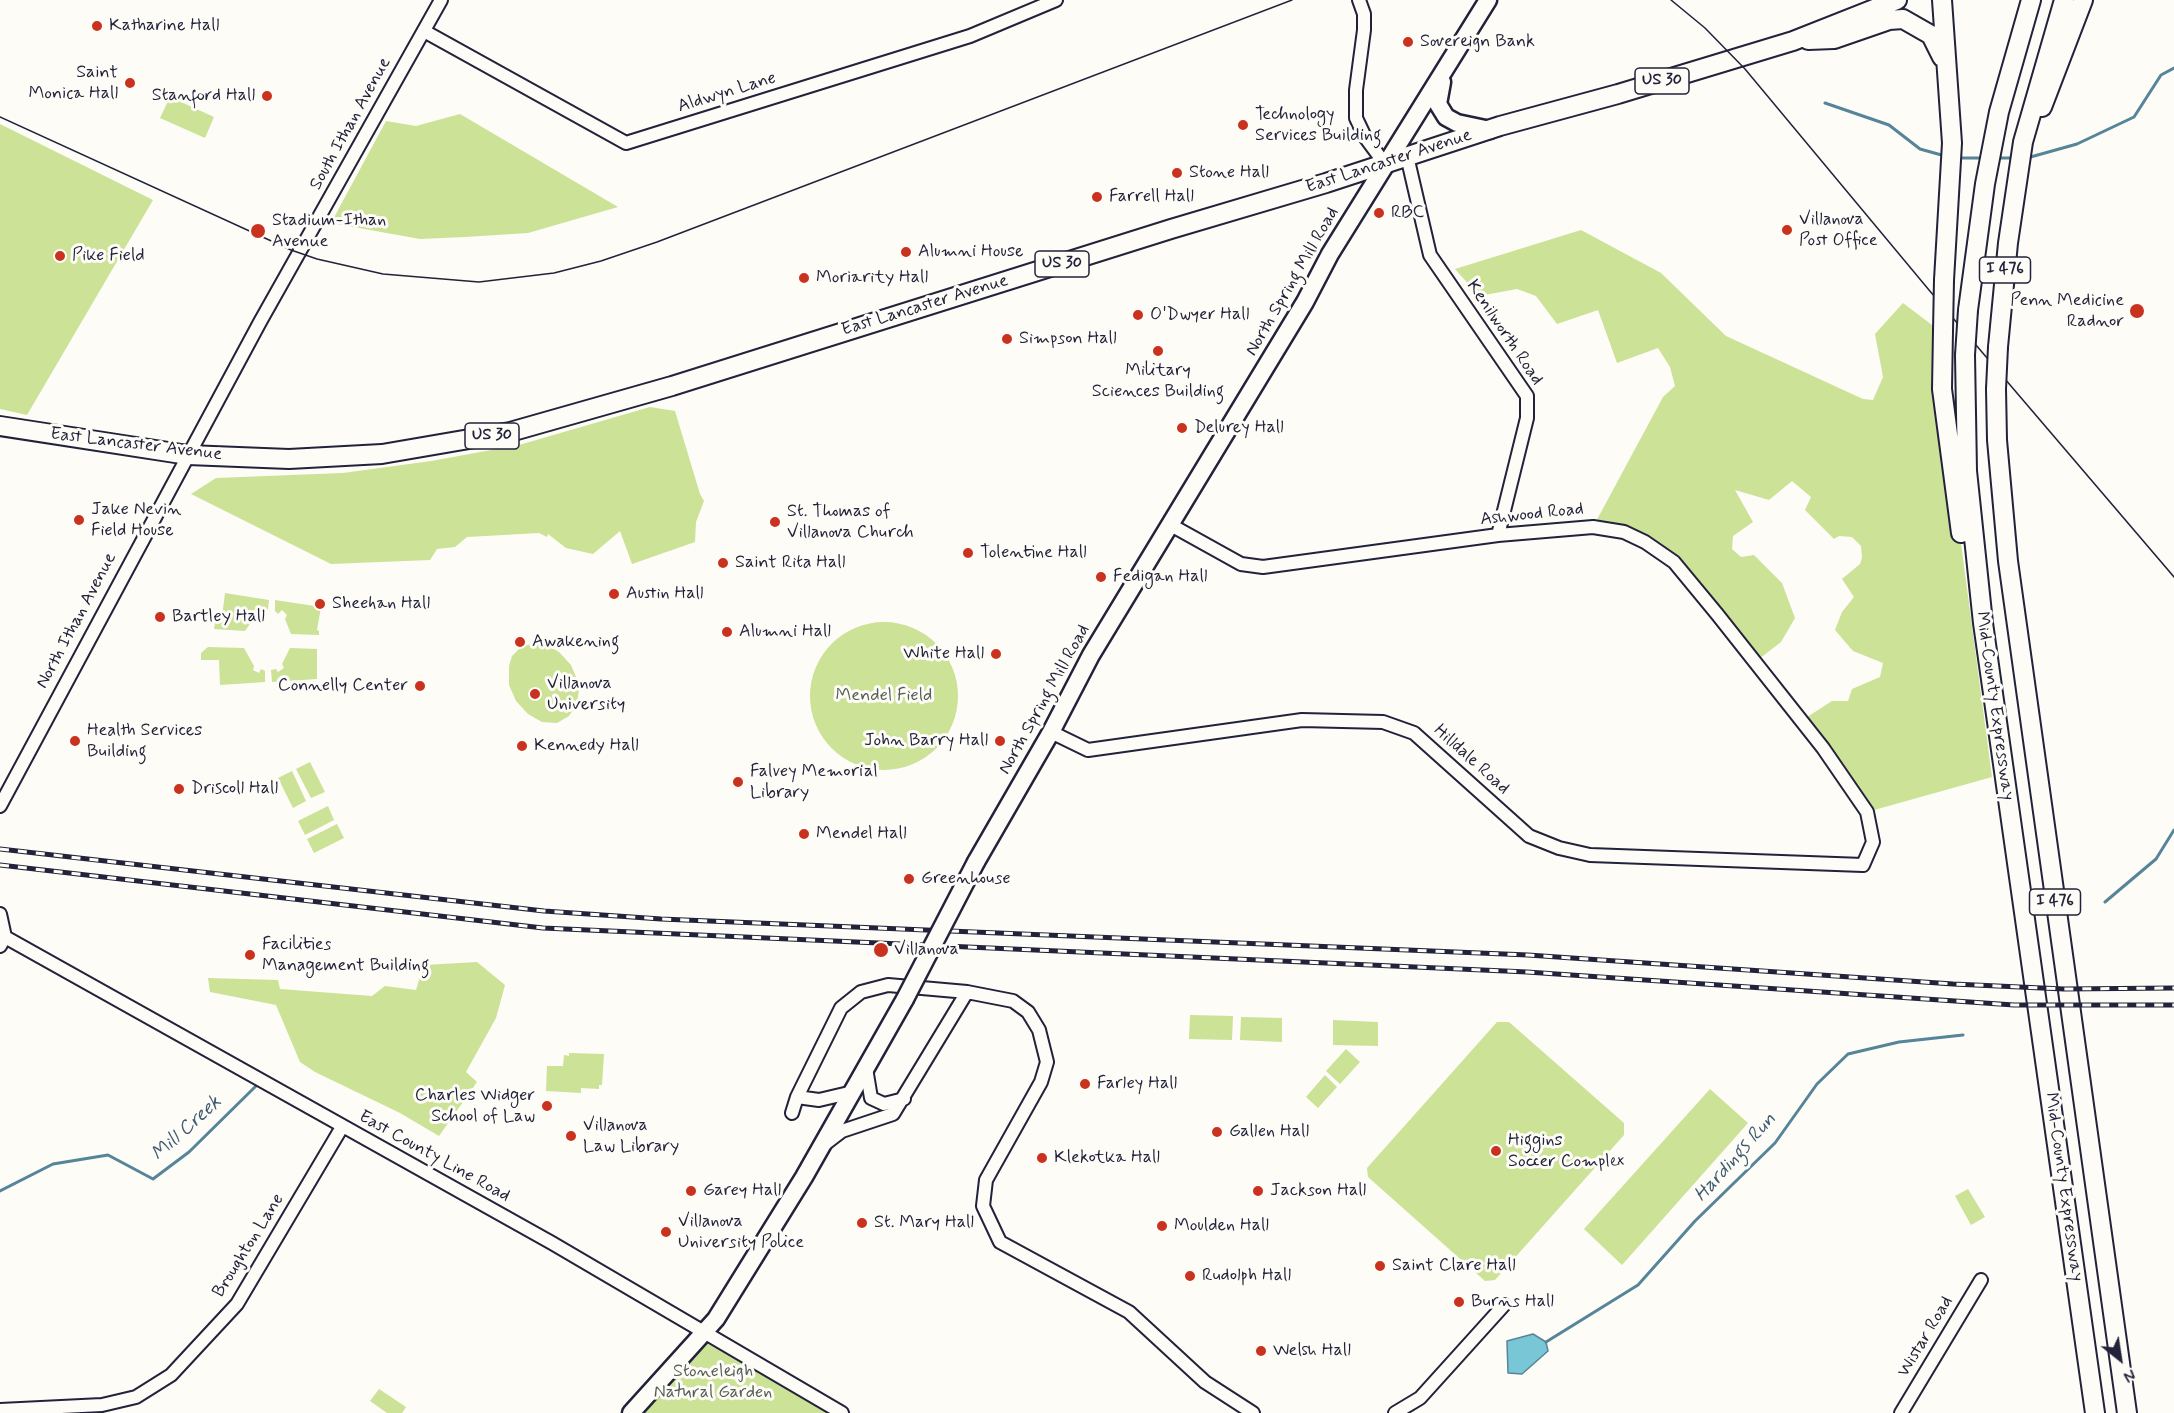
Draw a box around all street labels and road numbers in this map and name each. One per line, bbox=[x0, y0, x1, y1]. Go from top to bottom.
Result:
street label: South Ithan Avenue bbox=[306, 54, 396, 194]
street label: Aldwyn Lane bbox=[675, 68, 779, 118]
road number: US 30 bbox=[1635, 68, 1689, 94]
street label: East Lancaster Avenue bbox=[1303, 125, 1475, 199]
street label: North Spring Mill Road bbox=[1242, 204, 1344, 360]
road number: US 30 bbox=[1035, 251, 1089, 277]
road number: I 476 bbox=[1980, 257, 2030, 283]
street label: East Lancaster Avenue bbox=[839, 270, 1011, 342]
street label: Kenilworth Road bbox=[1461, 276, 1547, 390]
road number: US 30 bbox=[465, 423, 519, 449]
street label: East Lancaster Avenue bbox=[49, 424, 223, 466]
street label: Ashwood Road bbox=[1479, 499, 1585, 531]
street label: North Ithan Avenue bbox=[32, 549, 122, 693]
street label: Mid-County Expressway bbox=[1970, 610, 2018, 802]
street label: North Spring Mill Road bbox=[995, 621, 1095, 779]
street label: Hilldale Road bbox=[1429, 720, 1513, 800]
road number: I 476 bbox=[2030, 889, 2080, 915]
street label: Mid-County Expressway bbox=[2039, 1091, 2087, 1283]
street label: East County Line Road bbox=[354, 1106, 514, 1208]
street label: Broughton Lane bbox=[209, 1190, 289, 1302]
street label: Wistar Road bbox=[1893, 1293, 1959, 1381]

